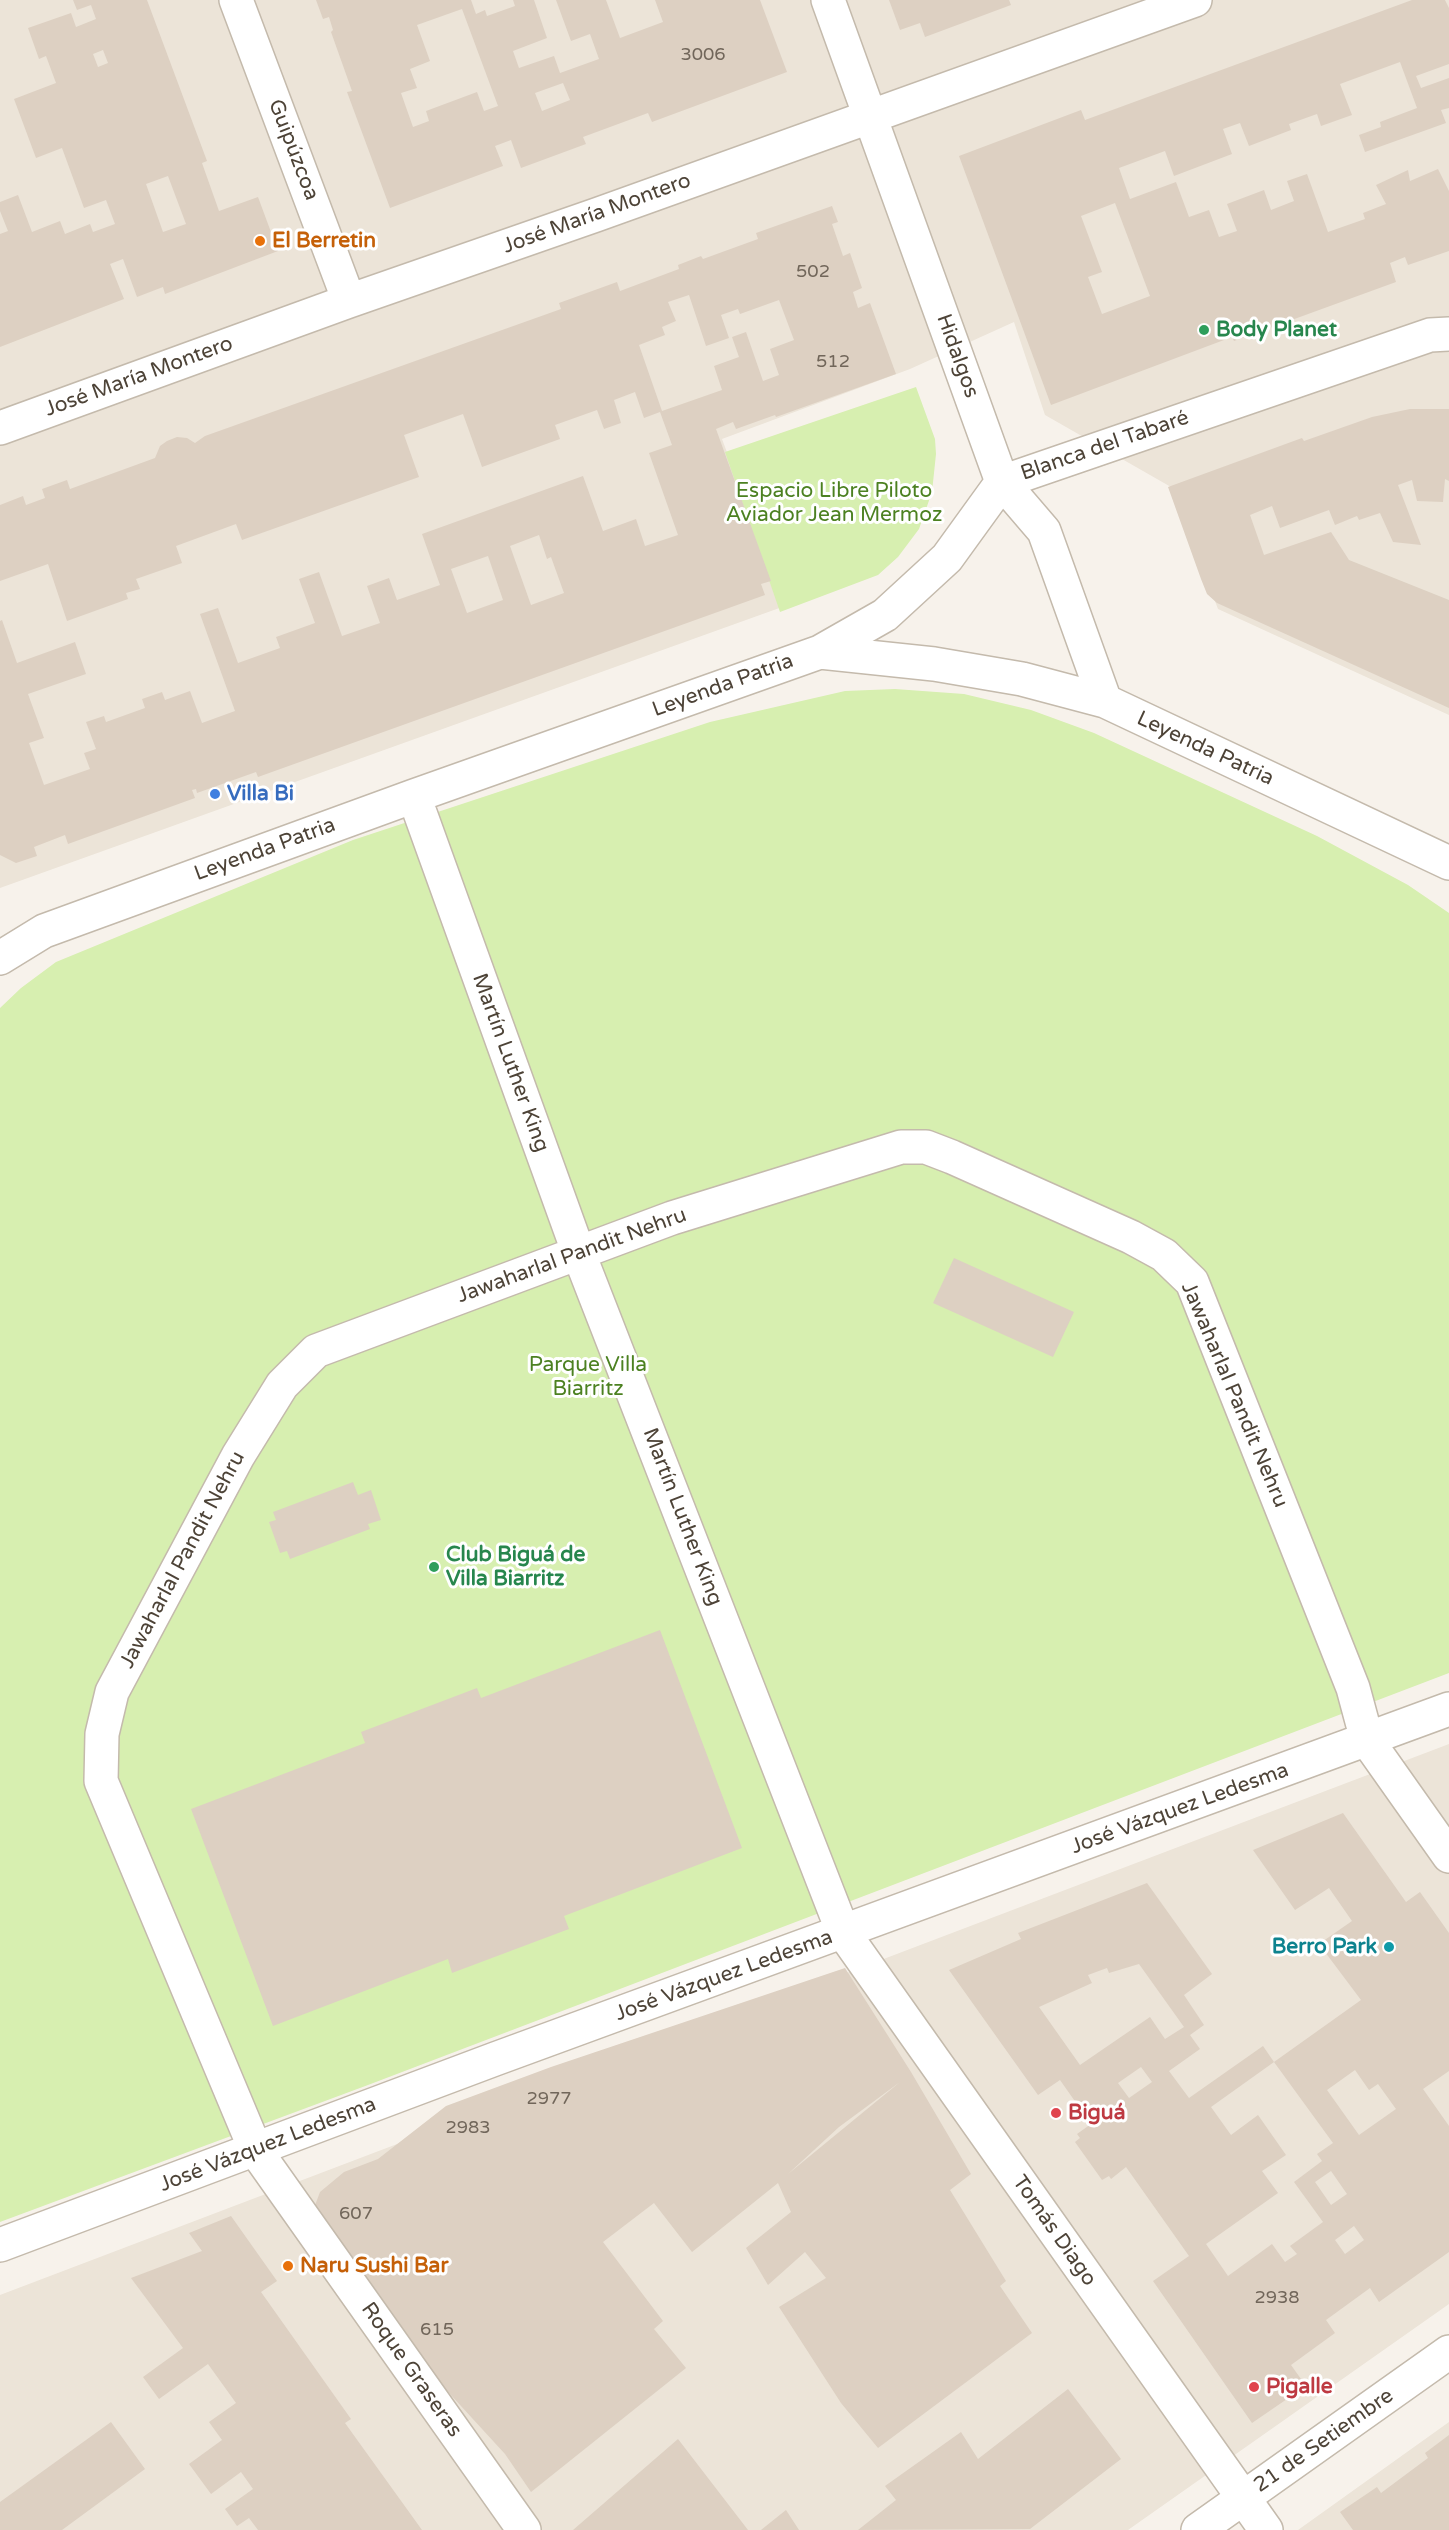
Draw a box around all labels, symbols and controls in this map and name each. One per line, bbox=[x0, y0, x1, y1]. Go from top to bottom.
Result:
house number: 3006 bbox=[680, 44, 726, 66]
street label: Guipúzcoa bbox=[262, 96, 324, 204]
street label: José María Montero bbox=[500, 168, 694, 260]
place label: El Berretin bbox=[272, 228, 376, 254]
marker: El Berretin bbox=[253, 234, 267, 248]
house number: 502 bbox=[796, 261, 830, 283]
street label: Hidalgos bbox=[930, 311, 984, 401]
place label: Body Planet bbox=[1216, 317, 1337, 343]
marker: Body Planet bbox=[1197, 323, 1211, 337]
street label: José María Montero bbox=[42, 331, 236, 423]
house number: 512 bbox=[816, 351, 850, 373]
street label: Blanca del Tabaré bbox=[1018, 405, 1192, 487]
park label: Espacio Libre Piloto Aviador Jean Mermoz bbox=[726, 478, 942, 528]
street label: Leyenda Patria bbox=[649, 649, 797, 723]
street label: Leyenda Patria bbox=[1132, 706, 1278, 792]
place label: Villa Bi bbox=[227, 781, 294, 807]
marker: Villa Bi bbox=[208, 787, 222, 801]
street label: Leyenda Patria bbox=[191, 813, 339, 887]
street label: Martín Luther King bbox=[466, 970, 554, 1156]
street label: Jawaharlal Pandit Nehru bbox=[454, 1203, 690, 1309]
street label: Jawaharlal Pandit Nehru bbox=[1175, 1279, 1293, 1511]
park label: Parque Villa Biarritz bbox=[529, 1352, 647, 1402]
street label: Martín Luther King bbox=[637, 1425, 727, 1609]
street label: Jawaharlal Pandit Nehru bbox=[115, 1447, 251, 1673]
place label: Club Biguá de Villa Biarritz bbox=[446, 1542, 585, 1592]
marker: Club Biguá de Villa Biarritz bbox=[427, 1560, 441, 1574]
street label: José Vázquez Ledesma bbox=[1068, 1758, 1292, 1860]
street label: José Vázquez Ledesma bbox=[612, 1925, 836, 2027]
place label: Berro Park bbox=[1272, 1934, 1377, 1960]
marker: Berro Park bbox=[1382, 1940, 1396, 1954]
house number: 2977 bbox=[526, 2088, 572, 2110]
street label: José Vázquez Ledesma bbox=[156, 2092, 380, 2198]
place label: Biguá bbox=[1068, 2100, 1125, 2126]
marker: Biguá bbox=[1049, 2106, 1063, 2120]
house number: 2983 bbox=[445, 2117, 491, 2139]
street label: Tomás Diago bbox=[1007, 2171, 1101, 2291]
house number: 607 bbox=[339, 2203, 373, 2225]
place label: Naru Sushi Bar bbox=[300, 2253, 448, 2279]
marker: Naru Sushi Bar bbox=[281, 2259, 295, 2273]
house number: 2938 bbox=[1254, 2287, 1300, 2309]
street label: Roque Graseras bbox=[355, 2298, 467, 2442]
house number: 615 bbox=[420, 2319, 454, 2341]
place label: Pigalle bbox=[1266, 2374, 1333, 2400]
marker: Pigalle bbox=[1247, 2380, 1261, 2394]
street label: 21 de Setiembre bbox=[1249, 2383, 1399, 2499]

